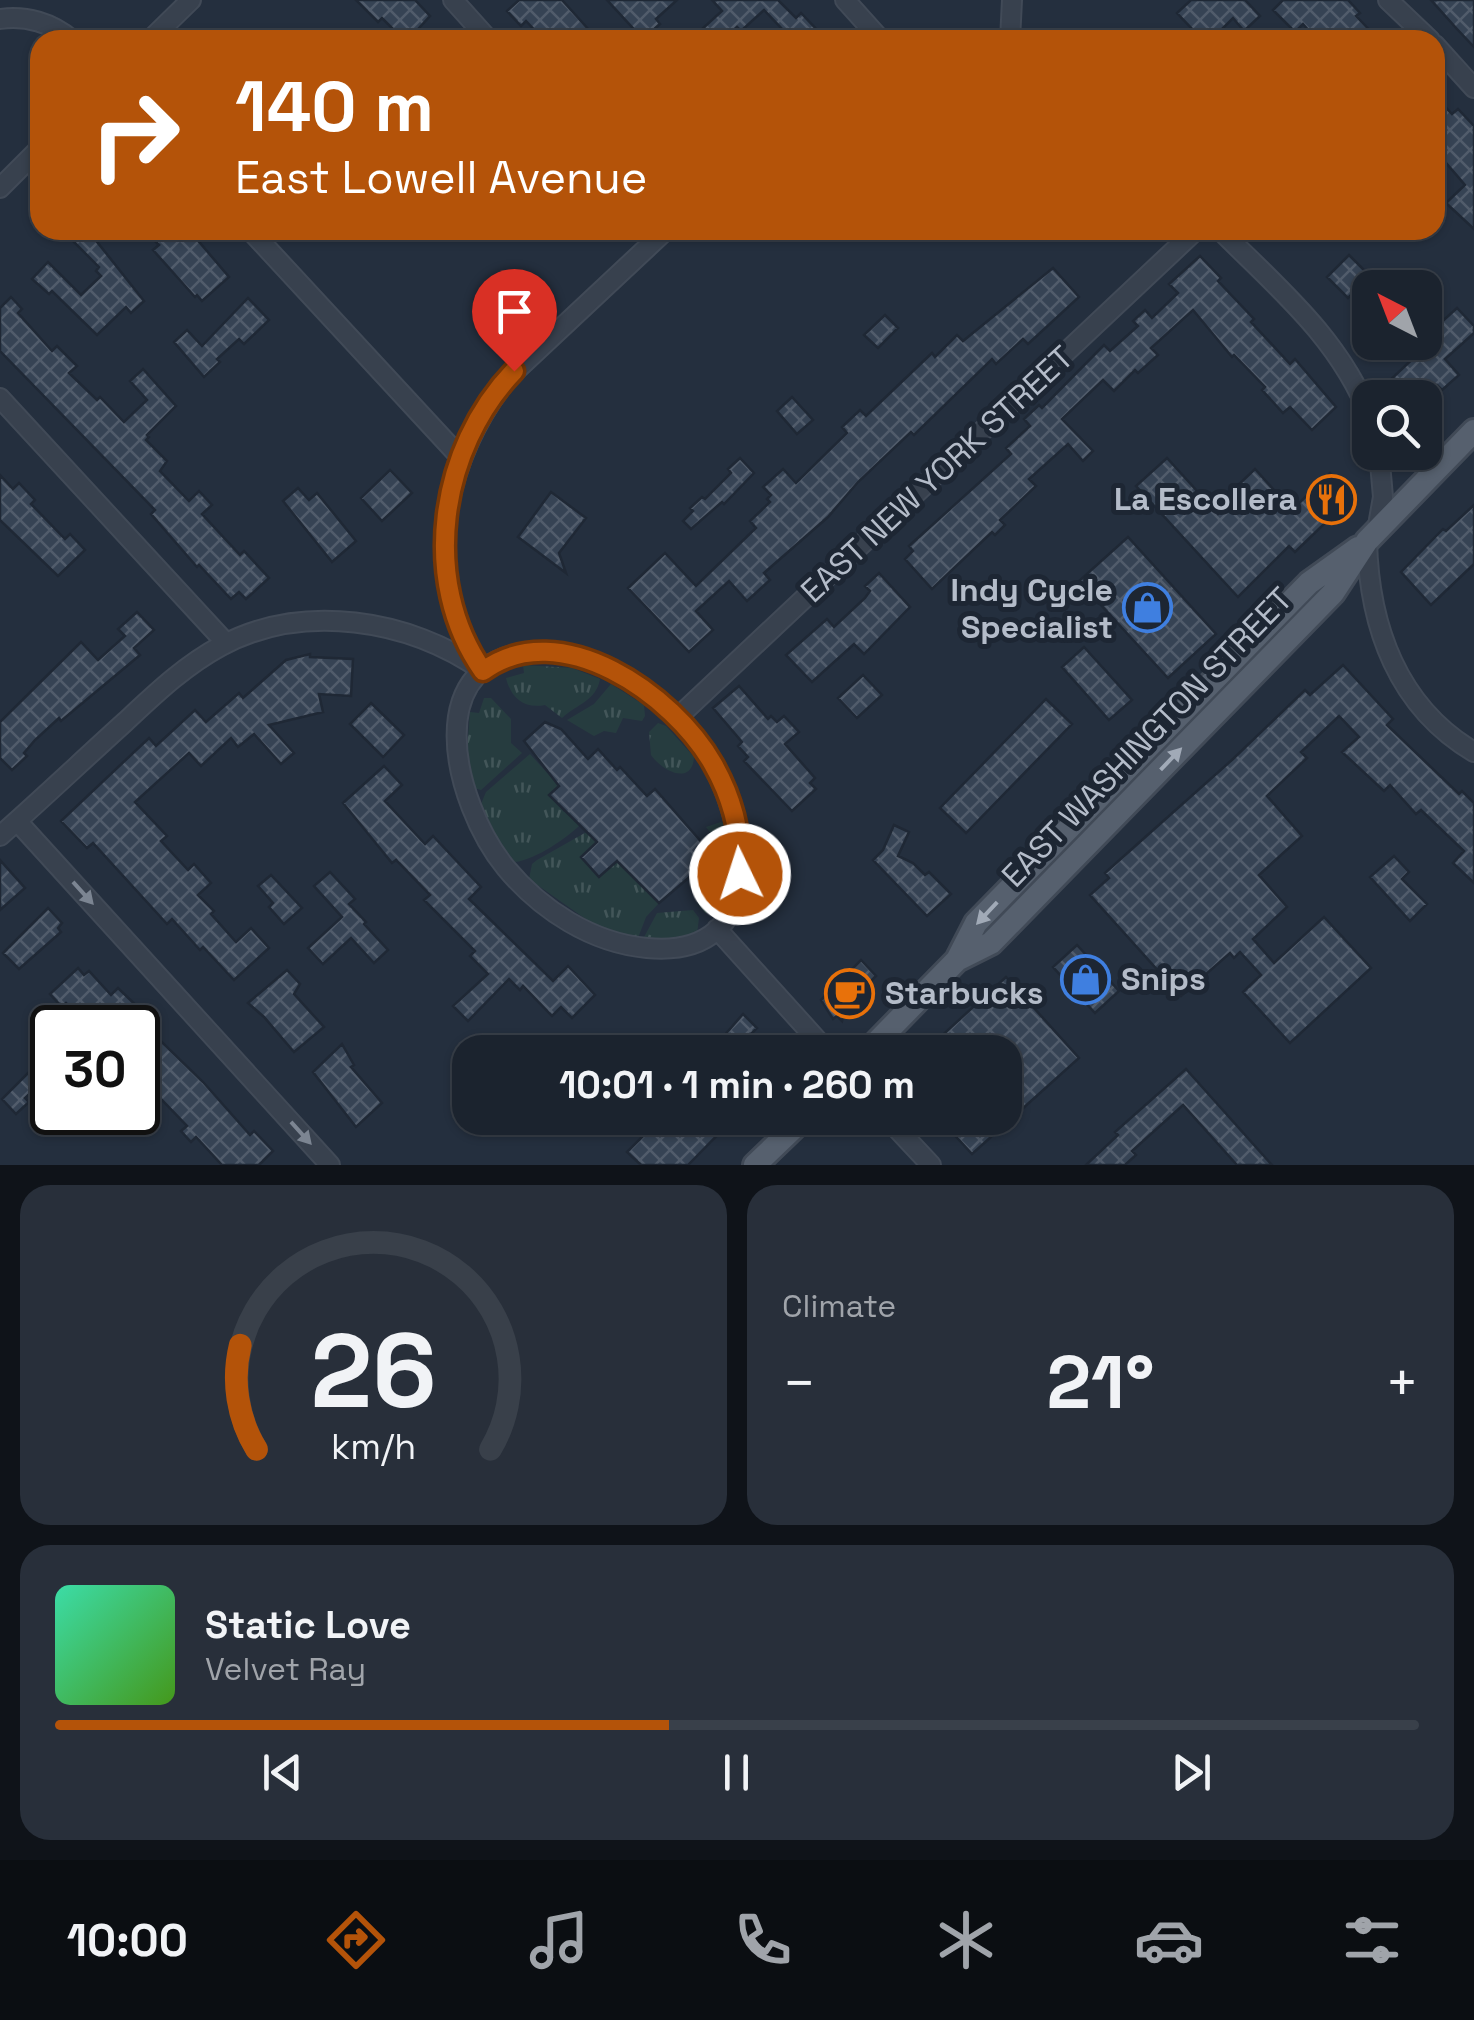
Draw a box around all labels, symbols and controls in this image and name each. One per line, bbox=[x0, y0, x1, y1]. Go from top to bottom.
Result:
text: 140 m bbox=[235, 62, 434, 151]
icon: right bbox=[70, 70, 200, 200]
text: East Lowell Avenue bbox=[235, 149, 647, 206]
pin bbox=[472, 269, 557, 372]
north arrow bbox=[1352, 270, 1442, 360]
map controls bbox=[1352, 270, 1442, 470]
icon: arrive bbox=[487, 284, 542, 339]
street label: EAST NEW YORK STREET bbox=[792, 337, 1082, 611]
button: search bbox=[1352, 380, 1442, 470]
restaurant icon: La Escollera bbox=[1306, 473, 1358, 525]
place label: La Escollera bbox=[1114, 479, 1297, 519]
place label: Indy Cycle Specialist bbox=[951, 570, 1113, 647]
street label: EAST WASHINGTON STREET bbox=[993, 579, 1301, 895]
shop icon: Indy Cycle Specialist bbox=[1122, 582, 1174, 634]
one-way arrow bbox=[1159, 747, 1182, 771]
position arrow bbox=[688, 822, 792, 926]
one-way arrow bbox=[71, 880, 93, 905]
one-way arrow bbox=[976, 900, 999, 924]
shop icon: Snips bbox=[1060, 953, 1112, 1005]
place label: Snips bbox=[1121, 959, 1206, 999]
cafe icon: Starbucks bbox=[824, 967, 876, 1019]
place label: Starbucks bbox=[885, 973, 1043, 1013]
speed limit sign: 30 bbox=[30, 1005, 160, 1135]
text: 10:01 · 1 min · 260 m bbox=[559, 1061, 915, 1109]
one-way arrow bbox=[290, 1120, 312, 1145]
text: Climate bbox=[782, 1286, 896, 1326]
text: 26 bbox=[310, 1305, 437, 1437]
text: 21° bbox=[1046, 1334, 1155, 1430]
text: − bbox=[782, 1348, 816, 1418]
text: + bbox=[1385, 1348, 1419, 1418]
text: km/h bbox=[331, 1424, 416, 1469]
text: Static Love bbox=[205, 1601, 411, 1649]
text: Velvet Ray bbox=[205, 1649, 366, 1689]
icon: previous bbox=[255, 1745, 310, 1800]
icon: pause bbox=[709, 1745, 764, 1800]
icon: next bbox=[1164, 1745, 1219, 1800]
icon: directions bbox=[321, 1905, 391, 1975]
icon: music bbox=[524, 1905, 594, 1975]
icon: phone bbox=[728, 1905, 798, 1975]
icon: climate bbox=[931, 1905, 1001, 1975]
icon: car bbox=[1134, 1905, 1204, 1975]
icon: filters bbox=[1337, 1905, 1407, 1975]
text: 10:00 bbox=[67, 1912, 188, 1969]

